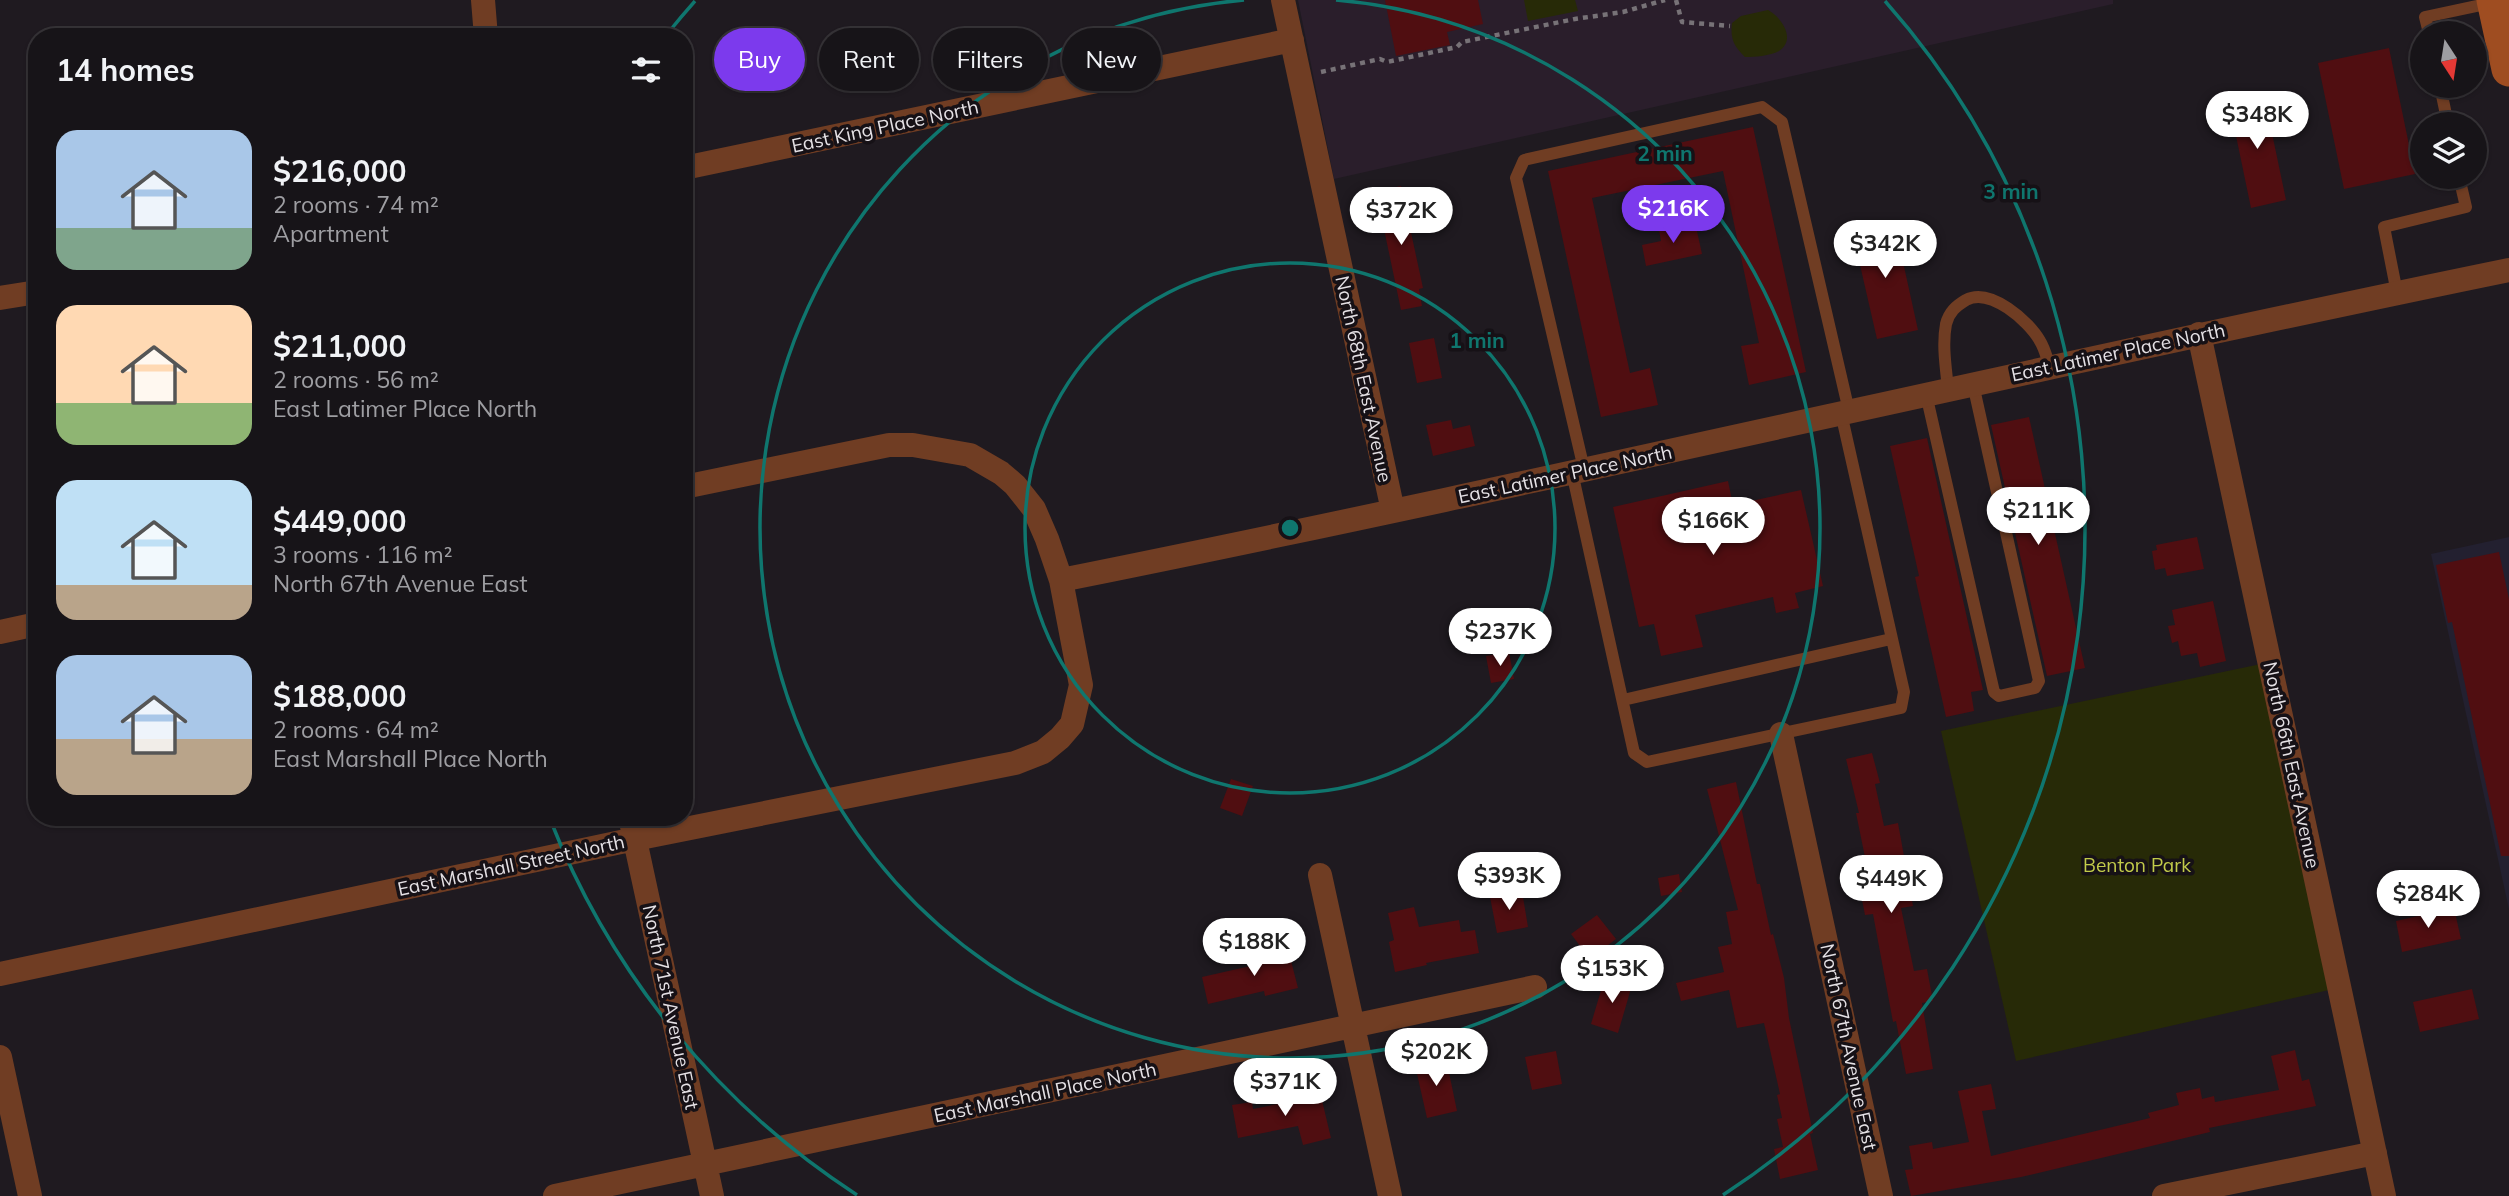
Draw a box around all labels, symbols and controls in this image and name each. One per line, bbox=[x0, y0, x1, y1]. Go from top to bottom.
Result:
north arrow bbox=[2410, 21, 2487, 98]
map controls bbox=[2410, 21, 2487, 189]
chip: Buy bbox=[714, 28, 805, 91]
chip: Rent bbox=[819, 28, 919, 91]
chip: Filters bbox=[933, 28, 1048, 91]
chip: New bbox=[1062, 28, 1161, 91]
text: 14 homes bbox=[56, 51, 195, 89]
icon: filters bbox=[627, 51, 665, 89]
pin: $348K bbox=[2208, 92, 2306, 151]
street label: East King Place North bbox=[789, 94, 981, 158]
text: $348K bbox=[2222, 99, 2292, 128]
button: layers bbox=[2410, 112, 2487, 189]
text: 2 min bbox=[1637, 140, 1693, 166]
text: $216,000 bbox=[273, 152, 406, 190]
icon: home bbox=[112, 158, 196, 242]
text: 3 min bbox=[1983, 178, 2039, 204]
pin: $216K bbox=[1624, 186, 1722, 245]
pin: $372K bbox=[1352, 188, 1450, 247]
text: 2 rooms · 74 m² bbox=[273, 190, 439, 219]
text: $216K bbox=[1638, 193, 1708, 222]
text: $372K bbox=[1366, 195, 1436, 224]
text: Apartment bbox=[273, 219, 389, 248]
pin: $342K bbox=[1836, 220, 1934, 280]
text: $342K bbox=[1850, 228, 1920, 257]
street label: North 68th East Avenue bbox=[1330, 274, 1398, 484]
street label: East Latimer Place North bbox=[2009, 318, 2227, 386]
text: $211,000 bbox=[273, 327, 406, 365]
text: 1 min bbox=[1449, 327, 1505, 353]
icon: home bbox=[112, 333, 196, 417]
text: 2 rooms · 56 m² bbox=[273, 365, 439, 394]
text: East Latimer Place North bbox=[273, 394, 537, 423]
street label: East Latimer Place North bbox=[1456, 440, 1674, 508]
pin: $211K bbox=[1989, 488, 2087, 547]
text: $211K bbox=[2003, 495, 2073, 524]
pin: $166K bbox=[1664, 498, 1762, 557]
text: $449,000 bbox=[273, 502, 406, 540]
text: $166K bbox=[1678, 505, 1748, 534]
icon: home bbox=[112, 508, 196, 592]
centre of rings bbox=[1278, 516, 1302, 540]
text: 3 rooms · 116 m² bbox=[273, 540, 453, 569]
text: North 67th Avenue East bbox=[273, 569, 528, 598]
pin: $237K bbox=[1451, 608, 1549, 668]
text: $237K bbox=[1465, 616, 1535, 645]
street label: North 66th East Avenue bbox=[2258, 660, 2326, 870]
text: $188,000 bbox=[273, 677, 406, 715]
icon: home bbox=[112, 683, 196, 767]
text: 2 rooms · 64 m² bbox=[273, 715, 439, 744]
text: East Marshall Place North bbox=[273, 744, 548, 773]
street label: East Marshall Street North bbox=[395, 829, 627, 901]
pin: $393K bbox=[1460, 852, 1558, 912]
park label: Benton Park bbox=[2083, 853, 2191, 877]
pin: $449K bbox=[1842, 856, 1940, 915]
text: $393K bbox=[1474, 860, 1544, 889]
text: $449K bbox=[1856, 863, 1926, 892]
pin: $284K bbox=[2379, 870, 2477, 930]
text: $284K bbox=[2393, 878, 2463, 907]
street label: North 71st Avenue East bbox=[638, 903, 704, 1112]
pin: $188K bbox=[1205, 918, 1303, 978]
text: $188K bbox=[1219, 926, 1289, 955]
street label: North 67th Avenue East bbox=[1815, 942, 1883, 1153]
pin: $153K bbox=[1563, 946, 1661, 1005]
text: $153K bbox=[1577, 953, 1647, 982]
pin: $202K bbox=[1387, 1028, 1485, 1088]
text: $202K bbox=[1401, 1036, 1471, 1065]
street label: East Marshall Place North bbox=[932, 1057, 1158, 1127]
pin: $371K bbox=[1236, 1058, 1334, 1118]
text: $371K bbox=[1250, 1066, 1320, 1095]

